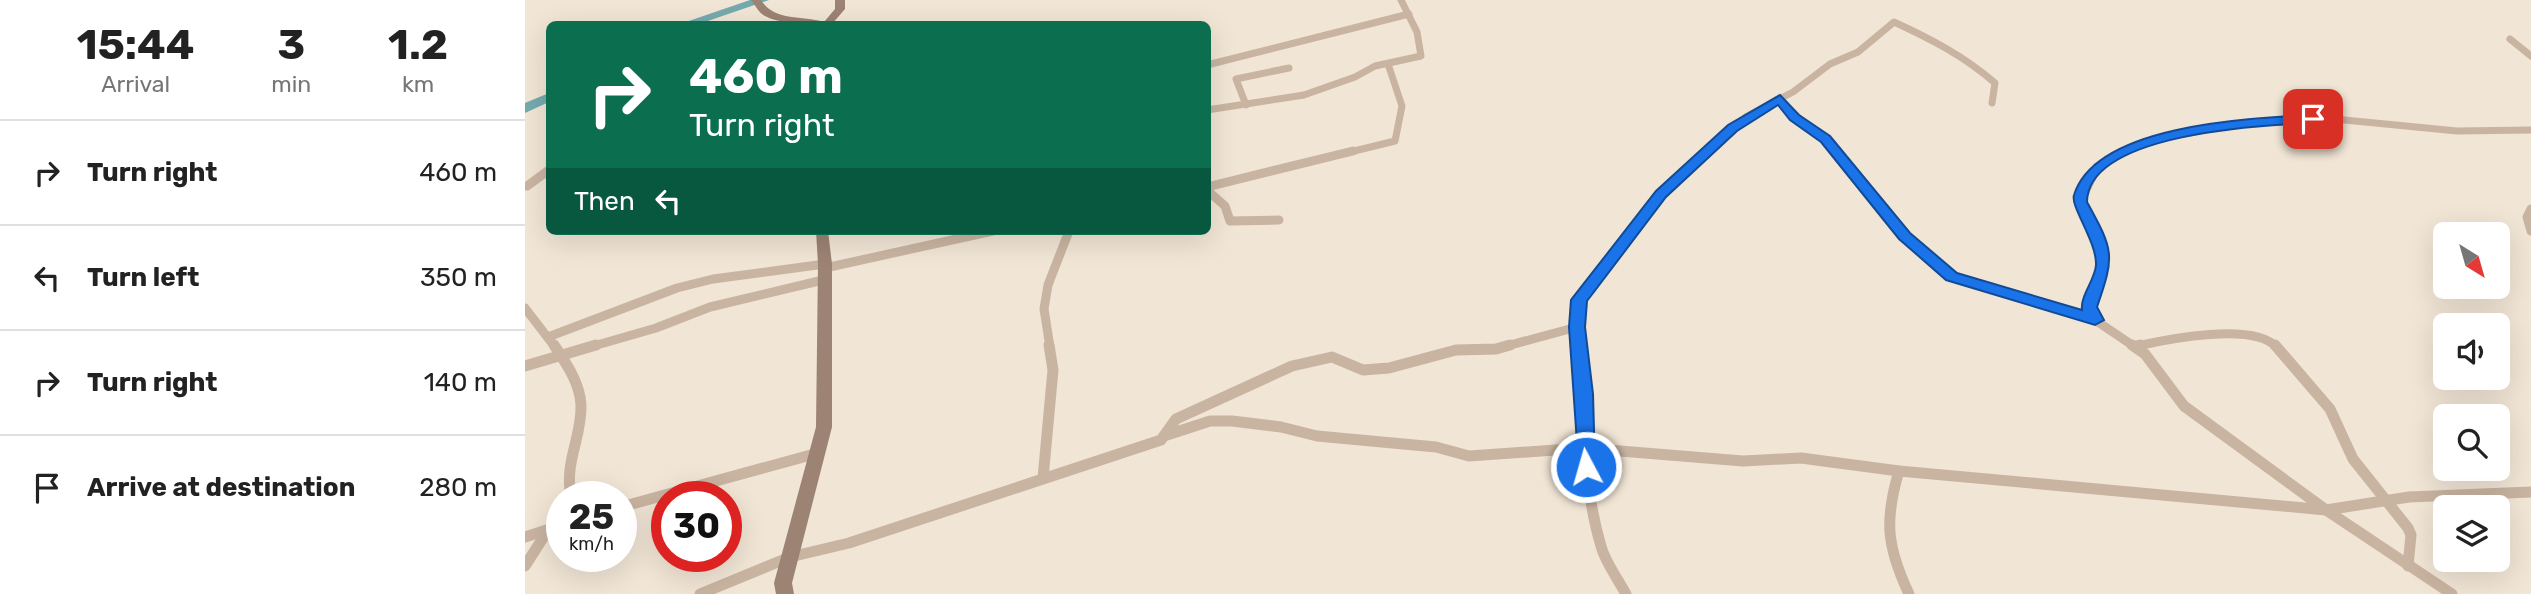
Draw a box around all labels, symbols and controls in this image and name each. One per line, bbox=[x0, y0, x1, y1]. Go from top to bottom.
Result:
text: 15:44 bbox=[77, 20, 194, 70]
text: 3 bbox=[277, 20, 305, 70]
text: 1.2 bbox=[388, 20, 448, 70]
text: 460 m bbox=[689, 47, 843, 105]
icon: right bbox=[574, 49, 665, 140]
text: Arrival bbox=[101, 70, 170, 98]
text: min bbox=[271, 70, 311, 98]
text: km bbox=[402, 70, 434, 98]
pin bbox=[2283, 89, 2343, 149]
icon: arrive bbox=[2294, 100, 2332, 138]
text: Turn right bbox=[689, 106, 834, 144]
icon: right bbox=[28, 154, 66, 192]
text: Turn right bbox=[87, 157, 217, 188]
text: 460 m bbox=[419, 157, 497, 188]
icon: left bbox=[649, 182, 687, 220]
text: Then bbox=[574, 186, 635, 217]
north arrow bbox=[2433, 222, 2509, 299]
map controls bbox=[2433, 222, 2510, 572]
icon: left bbox=[28, 259, 66, 297]
text: Turn left bbox=[87, 262, 199, 293]
text: 350 m bbox=[420, 262, 497, 293]
button: sound bbox=[2433, 313, 2510, 390]
icon: right bbox=[28, 364, 66, 402]
text: Turn right bbox=[87, 367, 217, 398]
text: 140 m bbox=[424, 367, 497, 398]
button: search bbox=[2433, 404, 2510, 481]
position arrow bbox=[1549, 430, 1623, 504]
icon: arrive bbox=[28, 469, 66, 507]
text: Arrive at destination bbox=[87, 472, 355, 503]
text: 280 m bbox=[419, 472, 497, 503]
speed limit sign: 30 bbox=[651, 481, 742, 572]
button: layers bbox=[2433, 495, 2510, 572]
text: 25 bbox=[569, 496, 614, 538]
text: km/h bbox=[569, 533, 614, 555]

